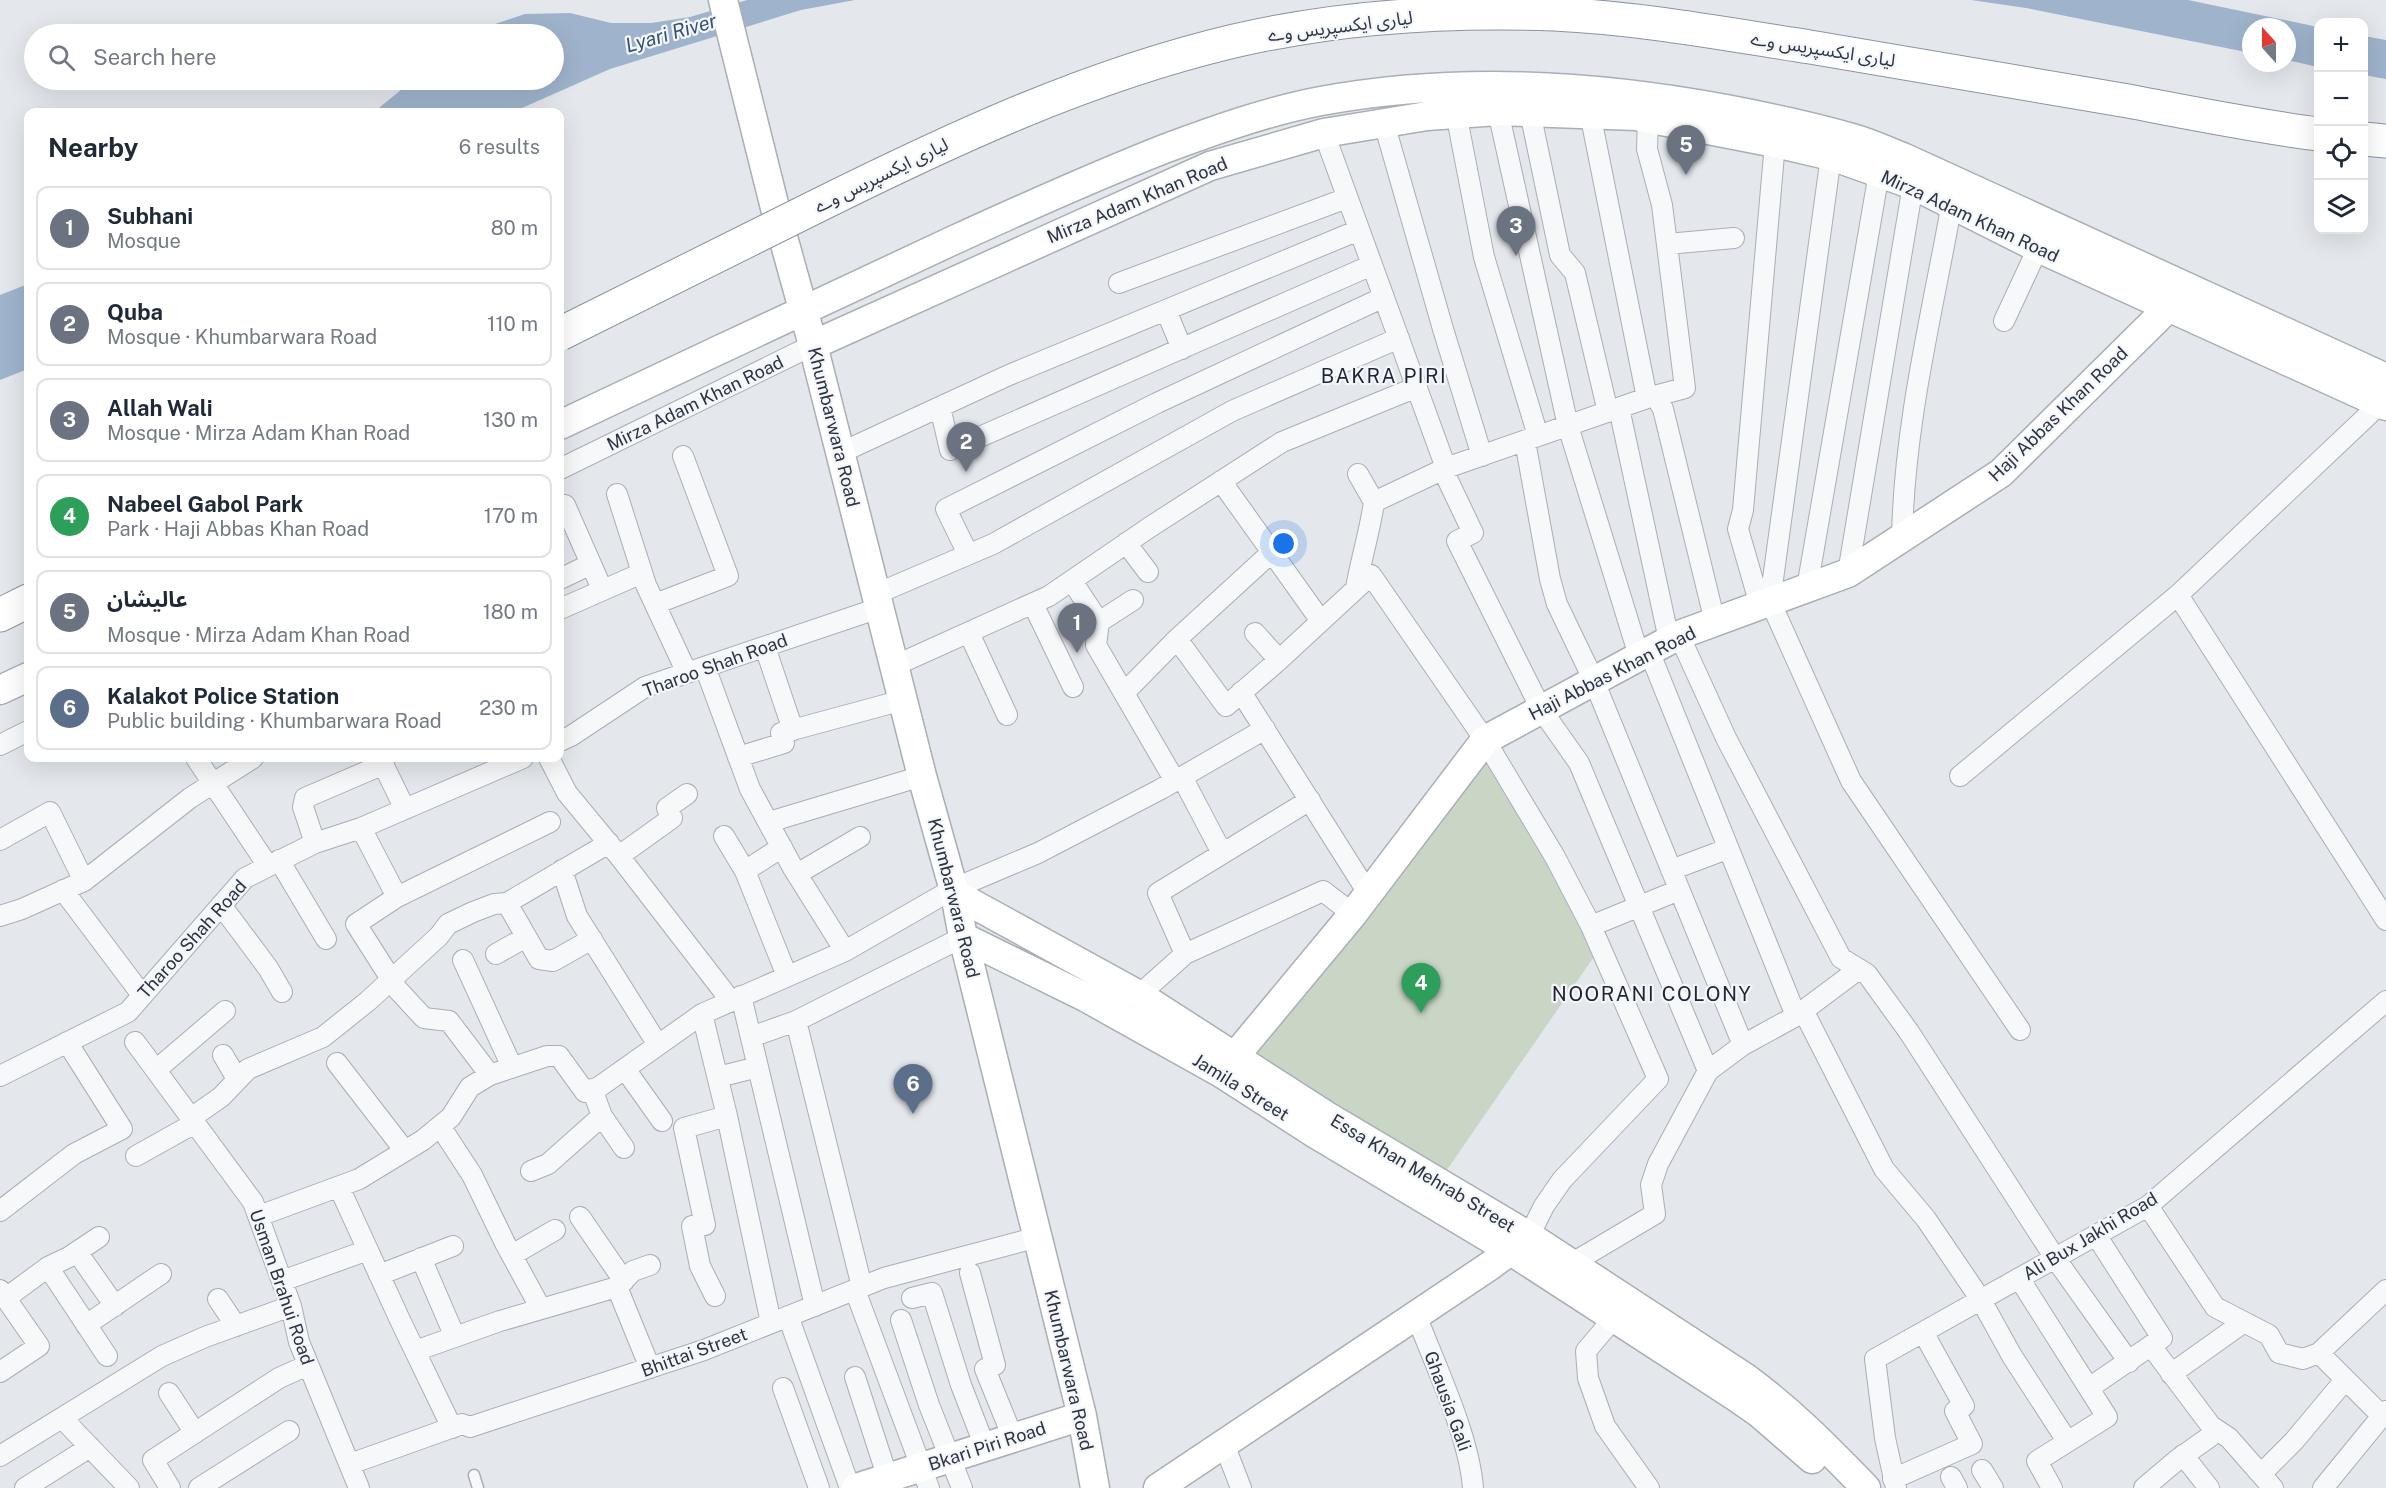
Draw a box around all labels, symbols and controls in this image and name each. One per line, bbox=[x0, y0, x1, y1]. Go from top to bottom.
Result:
street label: لیاری ایکسپریس وے bbox=[1266, 7, 1414, 46]
water label: Lyari River bbox=[623, 8, 720, 57]
north arrow bbox=[2242, 18, 2296, 72]
map controls bbox=[2314, 18, 2368, 234]
button: + bbox=[2314, 18, 2368, 72]
search box bbox=[24, 24, 564, 90]
street label: لیاری ایکسپریس وے bbox=[1749, 27, 1897, 72]
icon: search bbox=[45, 41, 78, 74]
text: Search here bbox=[93, 44, 217, 70]
button: − bbox=[2314, 72, 2368, 126]
pin: 5 bbox=[1666, 126, 1706, 175]
button: locate bbox=[2314, 126, 2368, 180]
text: Nearby bbox=[48, 132, 138, 163]
street label: لیاری ایکسپریس وے bbox=[811, 133, 952, 218]
text: 6 results bbox=[459, 135, 540, 159]
street label: Mirza Adam Khan Road bbox=[1044, 152, 1230, 248]
street label: Mirza Adam Khan Road bbox=[1878, 166, 2062, 266]
button: layers bbox=[2314, 180, 2368, 234]
text: Subhani bbox=[107, 203, 193, 229]
pin: 3 bbox=[1496, 206, 1536, 256]
text: 1 bbox=[65, 216, 74, 240]
text: 80 m bbox=[491, 216, 538, 240]
text: Mosque bbox=[107, 229, 181, 253]
text: Quba bbox=[107, 299, 163, 325]
text: 2 bbox=[63, 312, 76, 336]
text: 110 m bbox=[487, 312, 538, 336]
text: Mosque · Khumbarwara Road bbox=[107, 325, 377, 349]
street label: Haji Abbas Khan Road bbox=[1984, 342, 2132, 486]
street label: Khumbarwara Road bbox=[804, 345, 864, 509]
street label: Mirza Adam Khan Road bbox=[603, 351, 787, 455]
district label: BAKRA PIRI bbox=[1321, 364, 1447, 388]
text: Allah Wali bbox=[107, 395, 213, 421]
text: 3 bbox=[63, 408, 76, 432]
text: 130 m bbox=[483, 408, 538, 432]
text: Mosque · Mirza Adam Khan Road bbox=[107, 421, 410, 445]
pin: 2 bbox=[946, 422, 986, 472]
text: Nabeel Gabol Park bbox=[107, 491, 303, 517]
text: 4 bbox=[63, 504, 76, 528]
text: 170 m bbox=[484, 504, 538, 528]
text: Park · Haji Abbas Khan Road bbox=[107, 517, 369, 541]
your location bbox=[1269, 529, 1298, 558]
text: عالیشان bbox=[107, 586, 188, 612]
text: 5 bbox=[63, 600, 76, 624]
text: 180 m bbox=[483, 600, 538, 624]
pin: 1 bbox=[1058, 604, 1096, 653]
street label: Haji Abbas Khan Road bbox=[1525, 622, 1699, 724]
text: Mosque · Mirza Adam Khan Road bbox=[107, 623, 410, 647]
street label: Tharoo Shah Road bbox=[640, 629, 790, 701]
text: Kalakot Police Station bbox=[107, 683, 339, 709]
text: 6 bbox=[63, 696, 76, 720]
text: 230 m bbox=[479, 696, 538, 720]
text: Public building · Khumbarwara Road bbox=[107, 709, 442, 733]
street label: Khumbarwara Road bbox=[924, 816, 984, 980]
street label: Tharoo Shah Road bbox=[133, 875, 251, 1003]
pin: 4 bbox=[1402, 964, 1440, 1013]
district label: NOORANI COLONY bbox=[1552, 982, 1752, 1006]
street label: Jamila Street bbox=[1189, 1049, 1293, 1125]
pin: 6 bbox=[894, 1064, 932, 1114]
street label: Essa Khan Mehrab Street bbox=[1327, 1110, 1519, 1236]
street label: Ali Bux Jakhi Road bbox=[2019, 1188, 2161, 1284]
street label: Usman Brahui Road bbox=[246, 1206, 318, 1368]
street label: Khumbarwara Road bbox=[1040, 1288, 1098, 1452]
street label: Bhittai Street bbox=[638, 1323, 750, 1381]
street label: Ghausia Gali bbox=[1420, 1348, 1476, 1454]
street label: Bkari Piri Road bbox=[926, 1417, 1048, 1475]

